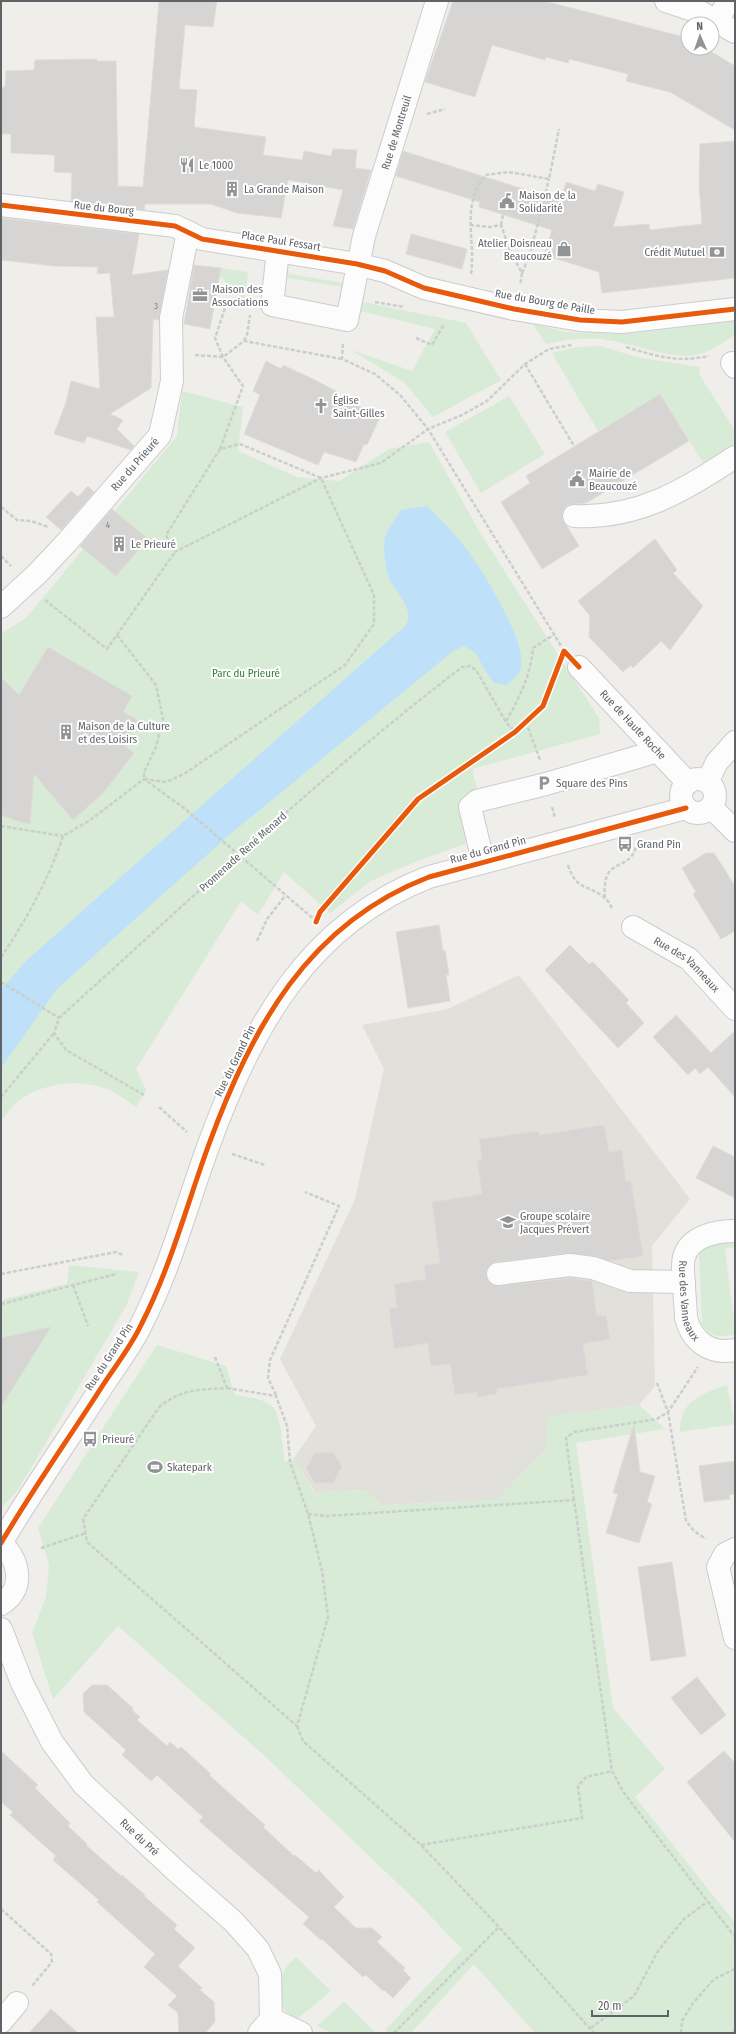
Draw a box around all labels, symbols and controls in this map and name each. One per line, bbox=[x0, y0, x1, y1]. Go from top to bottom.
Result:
north arrow bbox=[680, 16, 720, 56]
text: N bbox=[696, 20, 703, 33]
street label: Rue de Montreuil bbox=[379, 94, 414, 171]
restaurant icon: Le 1000 bbox=[178, 156, 196, 174]
place label: Le 1000 bbox=[199, 159, 233, 172]
building icon: La Grande Maison bbox=[223, 180, 241, 198]
place label: La Grande Maison bbox=[244, 183, 324, 196]
place label: Maison de la Solidarité bbox=[519, 189, 576, 215]
public building icon: Maison de la Solidarité bbox=[498, 192, 516, 210]
street label: Rue du Bourg bbox=[73, 198, 136, 218]
street label: Place Paul Fessart bbox=[240, 228, 322, 254]
place label: Atelier Doisneau Beaucouzé bbox=[478, 237, 552, 263]
shop icon: Atelier Doisneau Beaucouzé bbox=[555, 240, 573, 258]
bank icon: Crédit Mutuel bbox=[708, 243, 726, 261]
place label: Crédit Mutuel bbox=[645, 246, 705, 259]
place label: Maison des Associations bbox=[212, 283, 269, 309]
office icon: Maison des Associations bbox=[191, 286, 209, 304]
street label: Rue du Bourg de Paille bbox=[494, 287, 596, 317]
house number: 3 bbox=[154, 301, 158, 311]
place label: Église Saint-Gilles bbox=[333, 393, 385, 420]
church icon: Église Saint-Gilles bbox=[312, 397, 330, 415]
street label: Rue du Prieuré bbox=[108, 435, 161, 493]
place label: Mairie de Beaucouzé bbox=[589, 467, 637, 493]
public building icon: Mairie de Beaucouzé bbox=[568, 470, 586, 488]
house number: 4 bbox=[106, 520, 111, 530]
building icon: Le Prieuré bbox=[110, 535, 128, 553]
place label: Le Prieuré bbox=[131, 538, 176, 551]
park label: Parc du Prieuré bbox=[212, 667, 280, 680]
street label: Rue de Haute Roche bbox=[597, 687, 669, 762]
place label: Maison de la Culture et des Loisirs bbox=[78, 720, 170, 746]
building icon: Maison de la Culture et des Loisirs bbox=[57, 723, 75, 741]
parking icon: Square des Pins bbox=[535, 774, 553, 792]
place label: Square des Pins bbox=[556, 777, 628, 790]
street label: Promenade René Menard bbox=[197, 809, 289, 895]
street label: Rue du Grand Pin bbox=[449, 834, 527, 866]
bus stop icon: Grand Pin bbox=[616, 835, 634, 853]
place label: Grand Pin bbox=[637, 838, 681, 851]
street label: Rue des Vanneaux bbox=[652, 934, 723, 995]
street label: Rue du Grand Pin bbox=[212, 1023, 258, 1099]
place label: Groupe scolaire Jacques Prévert bbox=[520, 1210, 590, 1236]
school or university icon: Groupe scolaire Jacques Prévert bbox=[499, 1213, 517, 1231]
street label: Rue des Vanneaux bbox=[676, 1260, 702, 1344]
street label: Rue du Grand Pin bbox=[82, 1321, 136, 1393]
bus stop icon: Prieuré bbox=[81, 1430, 99, 1448]
place label: Prieuré bbox=[102, 1433, 134, 1446]
sports icon: Skatepark bbox=[146, 1458, 164, 1476]
place label: Skatepark bbox=[167, 1461, 213, 1474]
street label: Rue du Pré bbox=[118, 1816, 162, 1858]
scale bar bbox=[592, 1992, 668, 2018]
text: 20 m bbox=[598, 1999, 622, 2013]

